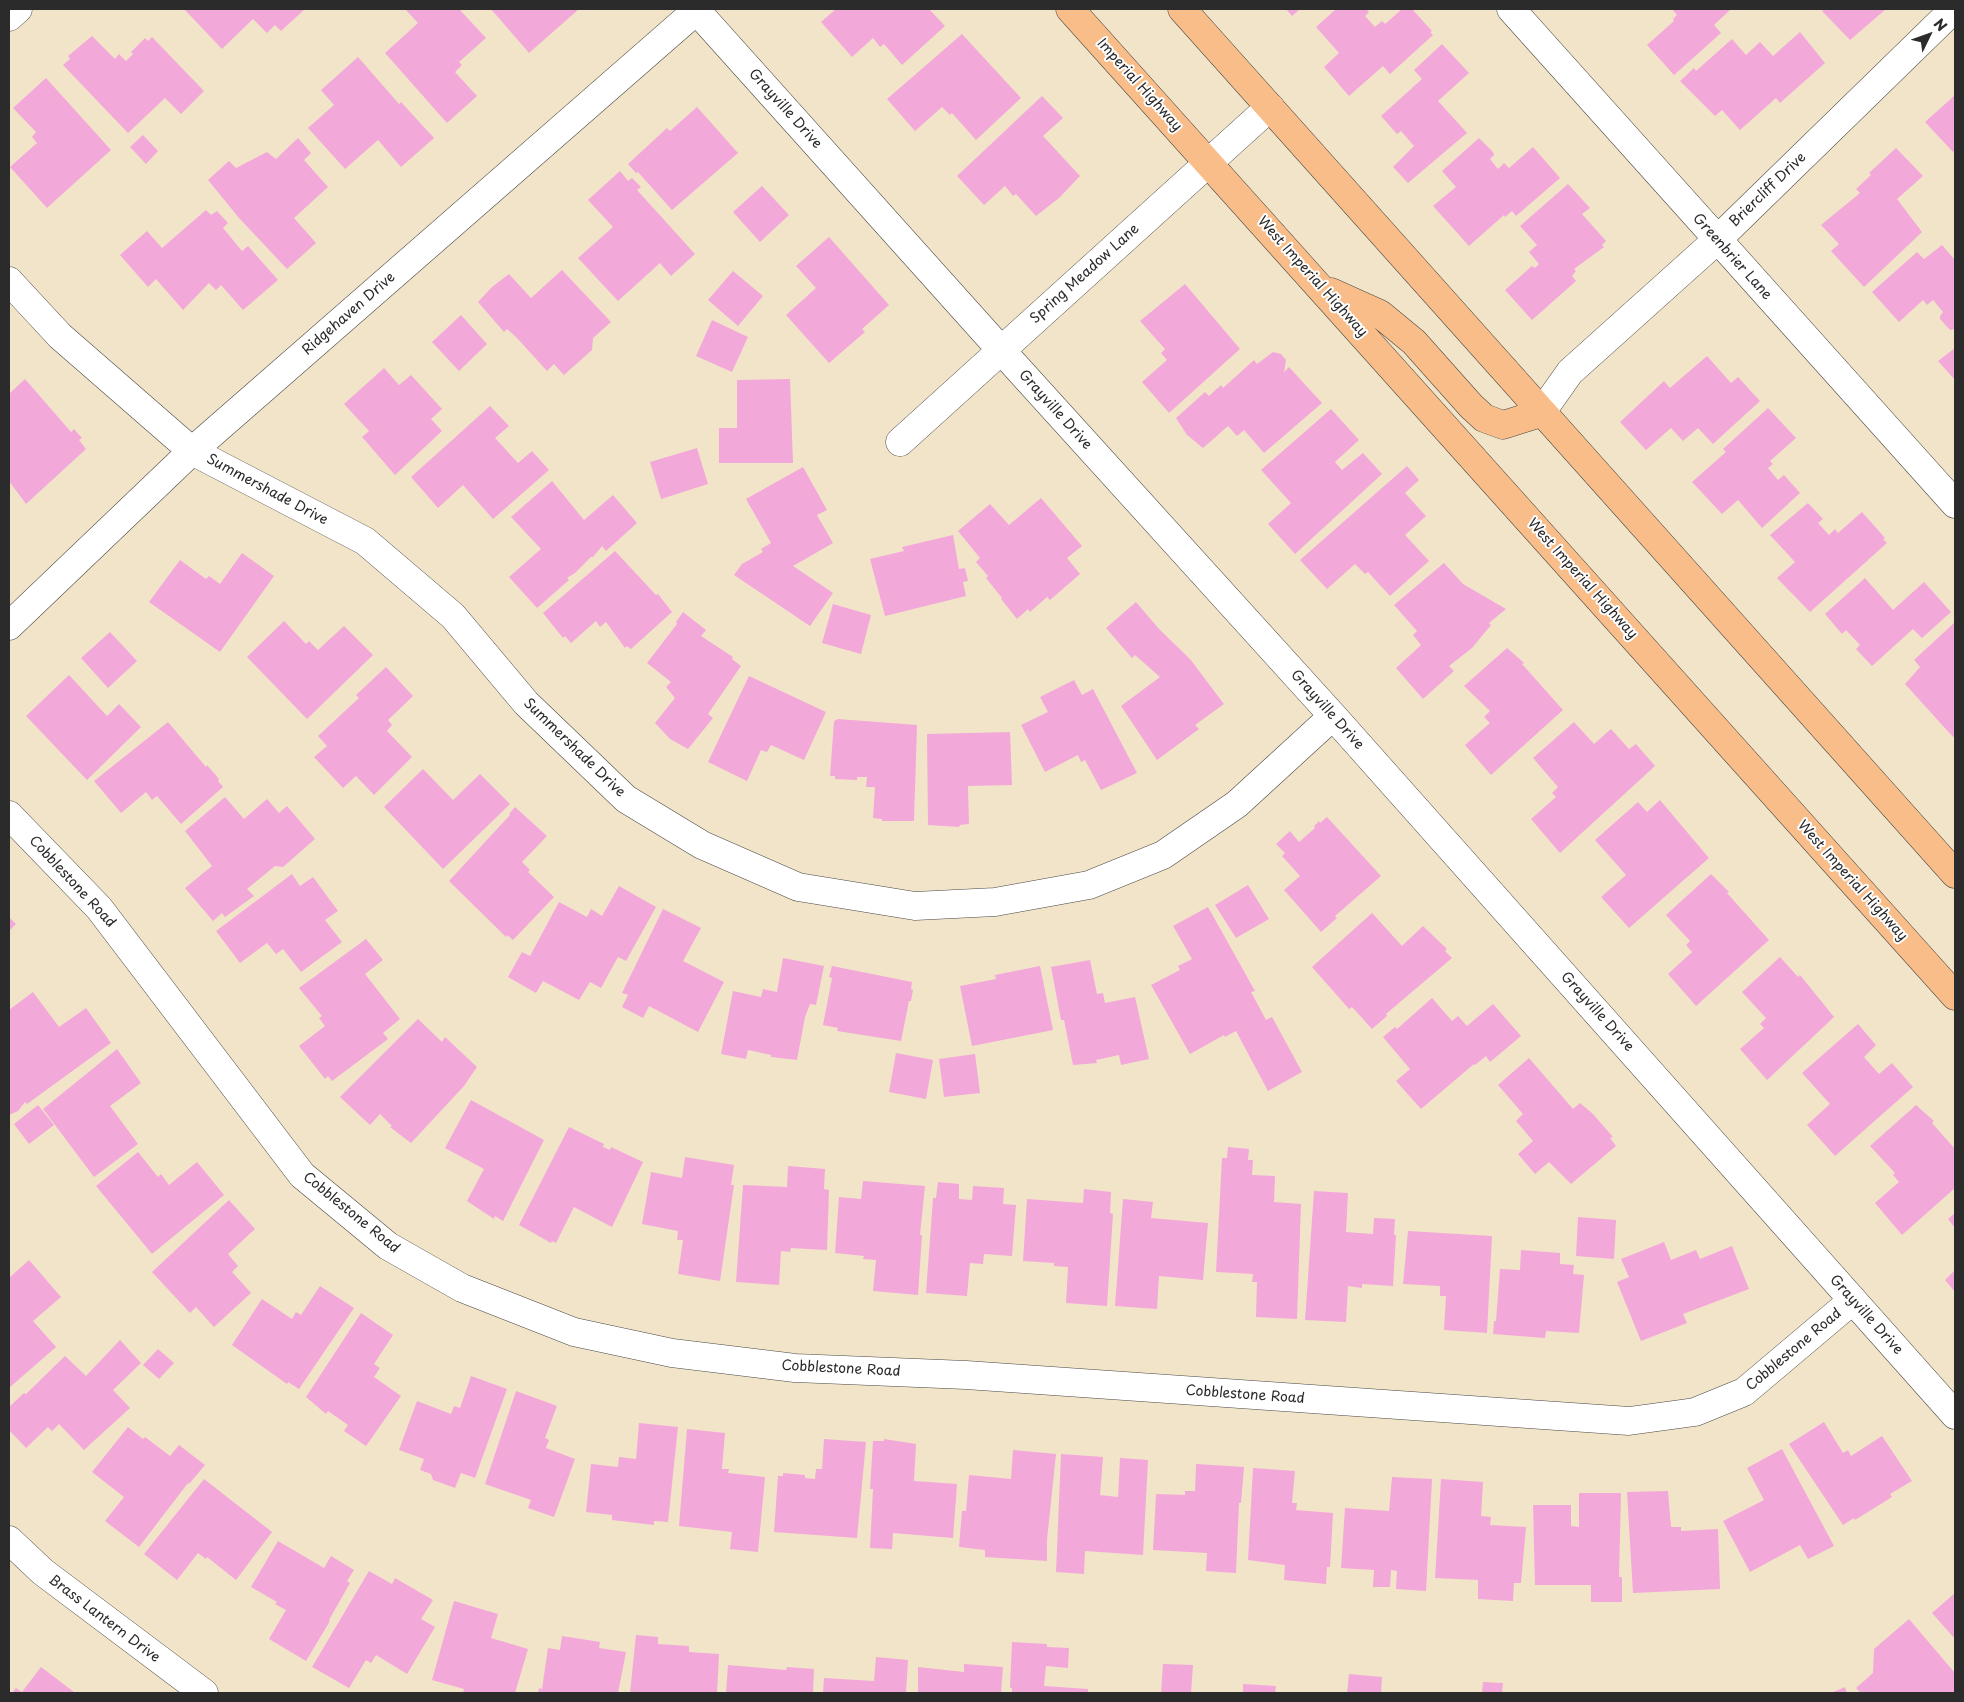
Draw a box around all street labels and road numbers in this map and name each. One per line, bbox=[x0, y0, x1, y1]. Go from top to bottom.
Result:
street label: Imperial Highway bbox=[1093, 35, 1185, 135]
street label: Grayville Drive bbox=[745, 66, 825, 152]
street label: Briercliff Drive bbox=[1726, 149, 1810, 231]
street label: Greenbrier Lane bbox=[1689, 210, 1775, 304]
street label: West Imperial Highway bbox=[1254, 213, 1370, 341]
street label: Spring Meadow Lane bbox=[1027, 221, 1143, 327]
street label: Ridgehaven Drive bbox=[299, 269, 399, 359]
street label: Grayville Drive bbox=[1015, 367, 1095, 453]
street label: Summershade Drive bbox=[203, 451, 331, 529]
street label: West Imperial Highway bbox=[1524, 515, 1640, 643]
street label: Grayville Drive bbox=[1287, 667, 1367, 753]
street label: Summershade Drive bbox=[520, 695, 628, 801]
street label: West Imperial Highway bbox=[1794, 817, 1910, 945]
street label: Cobblestone Road bbox=[25, 833, 119, 931]
street label: Grayville Drive bbox=[1557, 969, 1637, 1055]
street label: Cobblestone Road bbox=[299, 1169, 403, 1257]
street label: Grayville Drive bbox=[1826, 1272, 1906, 1358]
street label: Cobblestone Road bbox=[1743, 1305, 1845, 1395]
street label: Cobblestone Road bbox=[781, 1357, 901, 1381]
street label: Cobblestone Road bbox=[1185, 1382, 1305, 1408]
street label: Brass Lantern Drive bbox=[45, 1572, 163, 1666]

